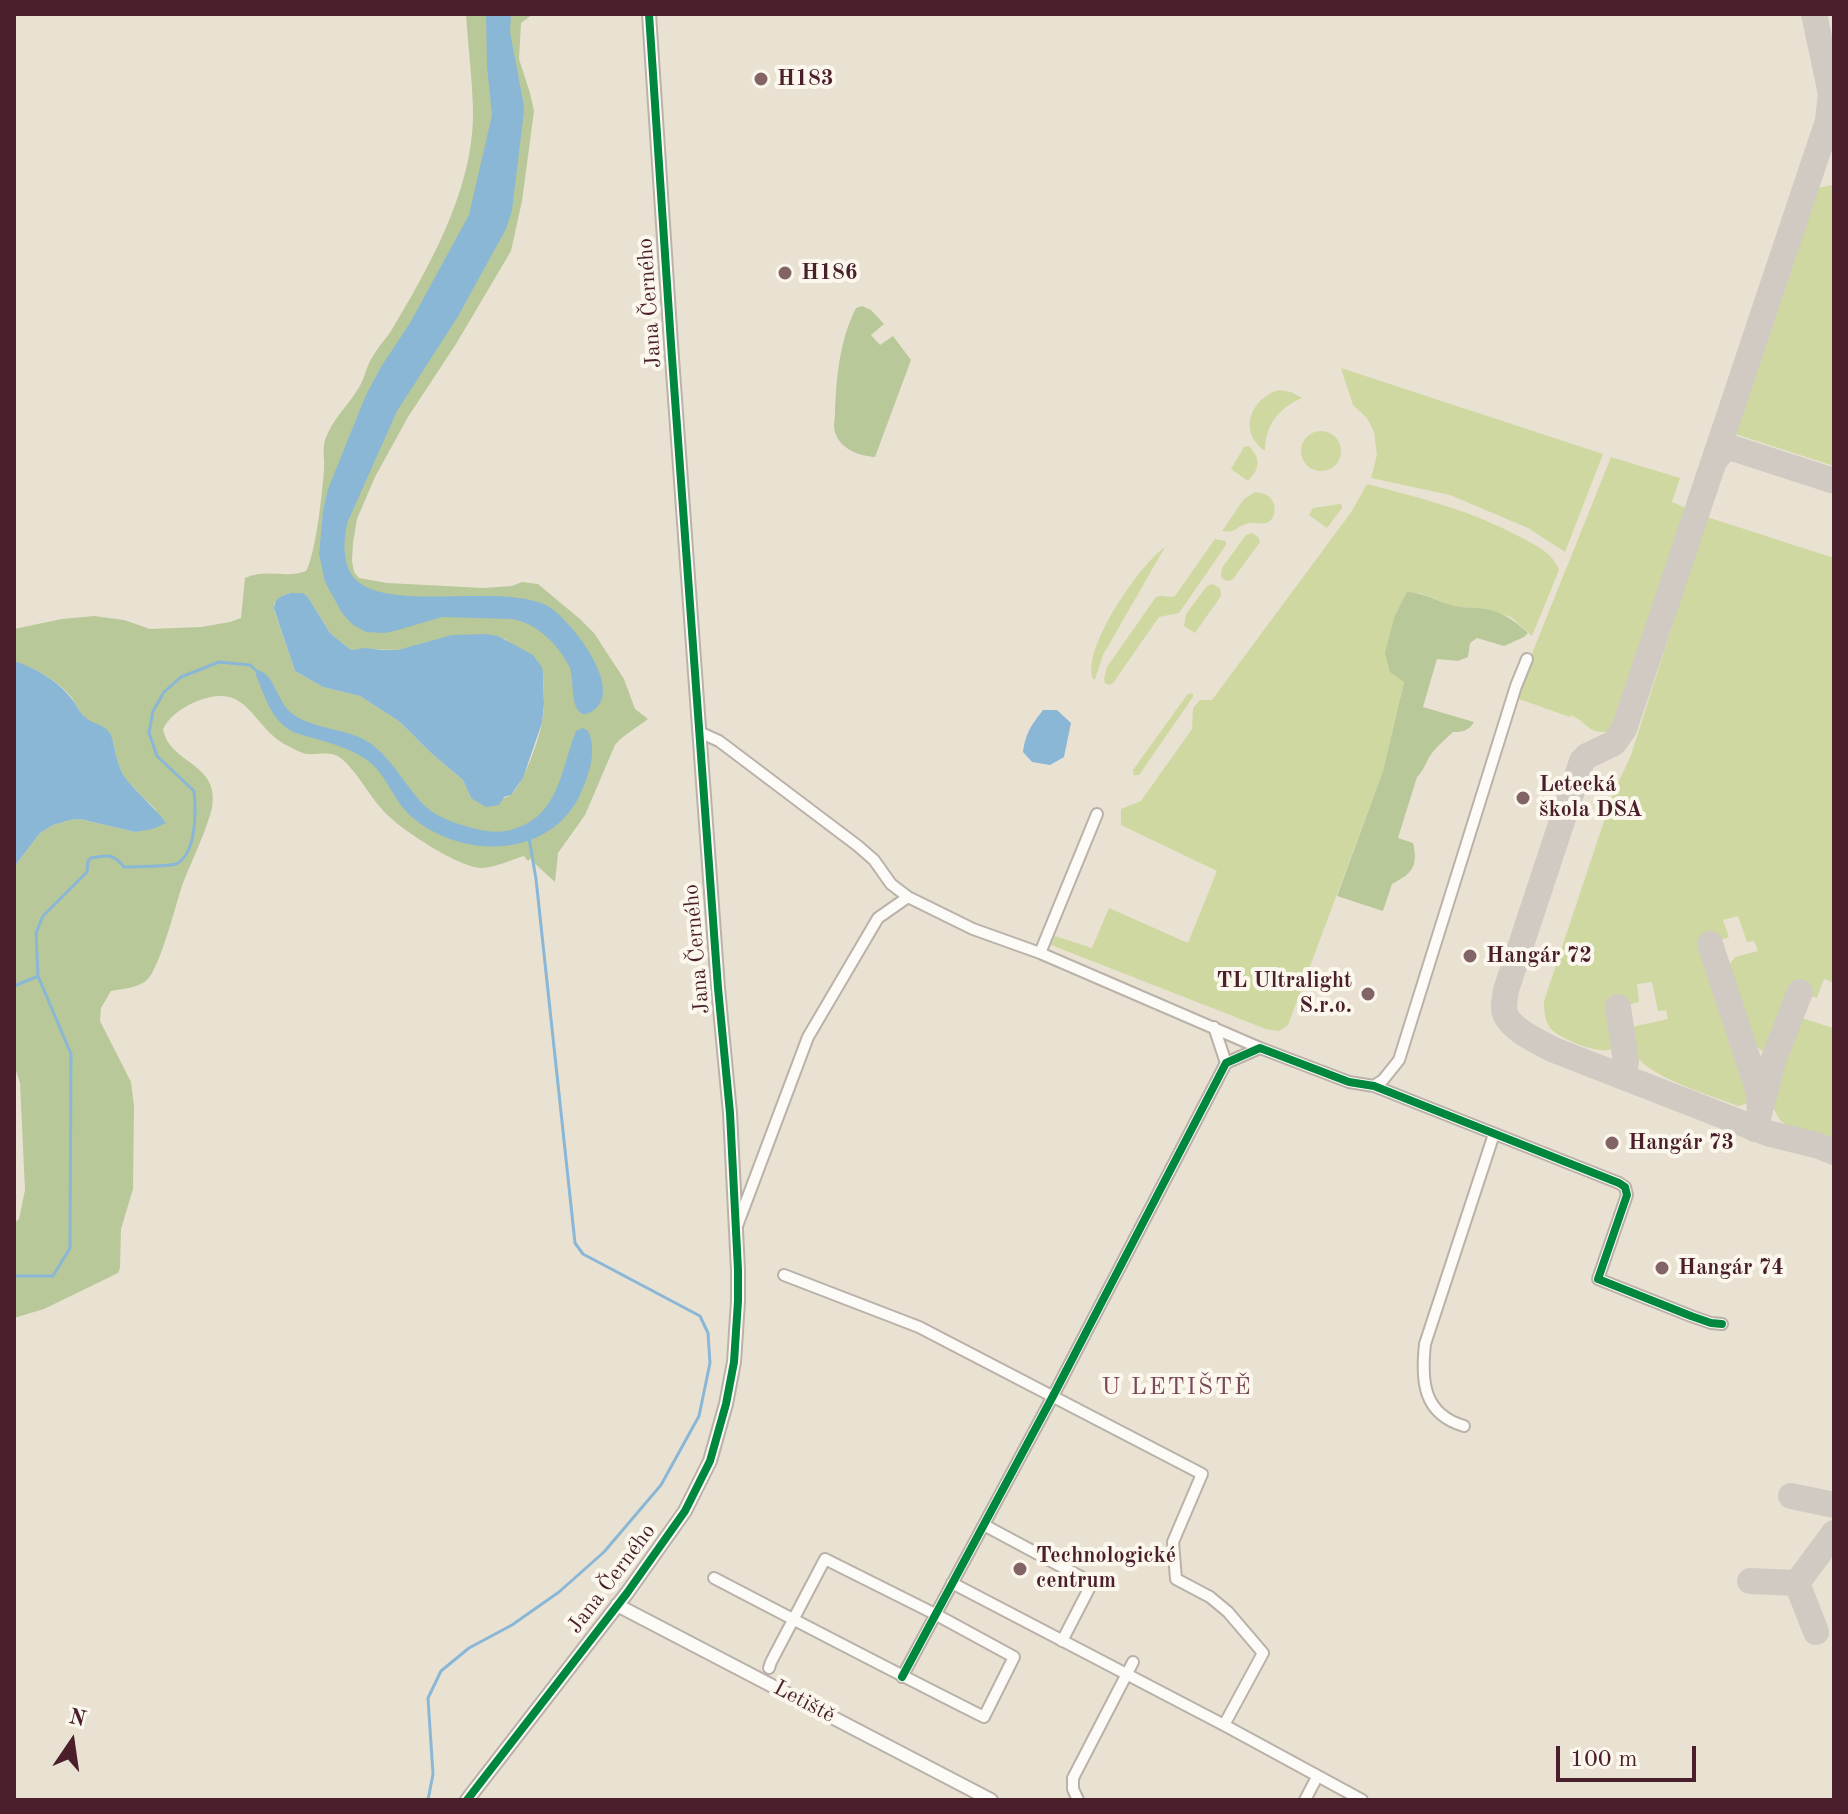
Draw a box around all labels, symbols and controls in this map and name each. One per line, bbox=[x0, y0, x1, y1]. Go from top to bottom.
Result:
place label: H183 bbox=[777, 66, 833, 92]
marker: H183 bbox=[752, 70, 770, 88]
street label: Jana Černého bbox=[632, 237, 668, 369]
place label: H186 bbox=[801, 260, 857, 286]
marker: H186 bbox=[776, 264, 794, 282]
place label: Letecká škola DSA bbox=[1539, 772, 1642, 824]
marker: Letecká škola DSA bbox=[1514, 789, 1532, 807]
street label: Jana Černého bbox=[678, 883, 716, 1015]
place label: Hangár 72 bbox=[1486, 943, 1592, 969]
marker: Hangár 72 bbox=[1461, 947, 1479, 965]
place label: TL Ultralight S.r.o. bbox=[1217, 968, 1352, 1020]
marker: TL Ultralight S.r.o. bbox=[1359, 985, 1377, 1003]
place label: Hangár 73 bbox=[1628, 1130, 1734, 1156]
marker: Hangár 73 bbox=[1603, 1134, 1621, 1152]
place label: Hangár 74 bbox=[1678, 1255, 1784, 1281]
marker: Hangár 74 bbox=[1653, 1259, 1671, 1277]
district label: U LETIŠTĚ bbox=[1101, 1374, 1253, 1402]
street label: Jana Černého bbox=[562, 1519, 662, 1639]
place label: Technologické centrum bbox=[1036, 1543, 1176, 1594]
marker: Technologické centrum bbox=[1011, 1560, 1029, 1578]
street label: Letiště bbox=[769, 1675, 839, 1729]
north arrow bbox=[32, 1702, 112, 1782]
text: N bbox=[67, 1706, 88, 1731]
scale bar bbox=[1560, 1730, 1700, 1780]
text: 100 m bbox=[1570, 1748, 1638, 1772]

